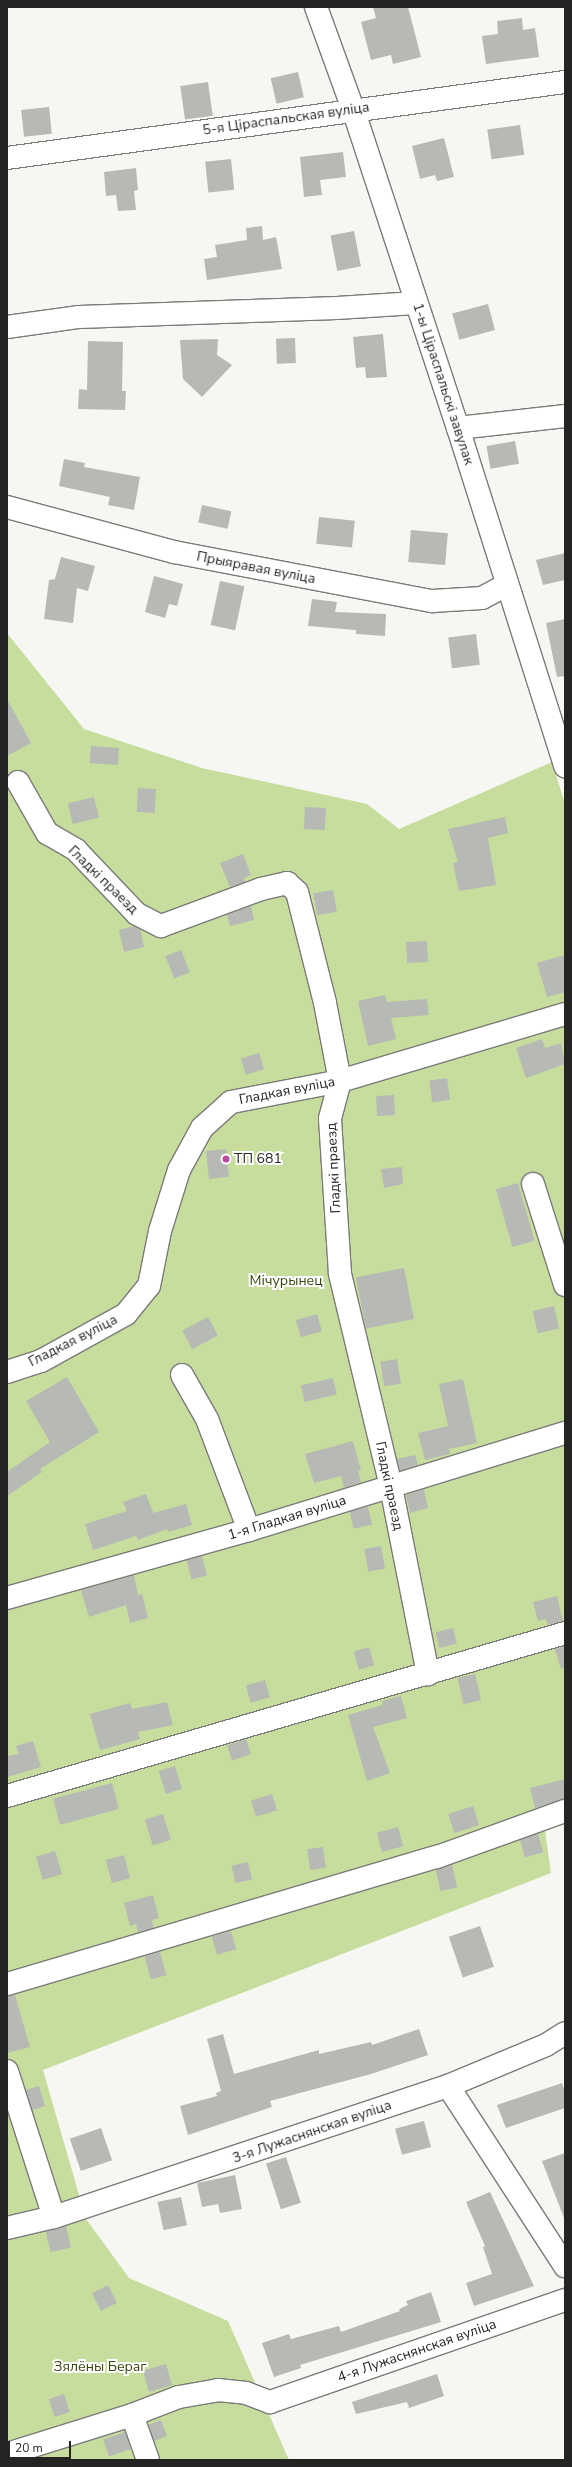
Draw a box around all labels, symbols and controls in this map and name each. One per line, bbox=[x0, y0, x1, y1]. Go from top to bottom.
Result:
street label: 5-я Ціраспальская вуліца bbox=[202, 99, 370, 139]
street label: 1-ы Ціраспальскі завулак bbox=[409, 301, 477, 467]
street label: Прыяравая вуліца bbox=[195, 548, 317, 588]
street label: Гладкі праезд bbox=[65, 842, 141, 918]
street label: Гладкая вуліца bbox=[238, 1073, 336, 1109]
street label: Гладкі праезд bbox=[323, 1122, 345, 1214]
place label: ТП 681 bbox=[234, 1151, 282, 1167]
marker: ТП 681 bbox=[221, 1154, 231, 1164]
park label: Мічурынец bbox=[249, 1273, 323, 1289]
street label: Гладкая вуліца bbox=[26, 1311, 120, 1371]
street label: Гладкі праезд bbox=[371, 1440, 407, 1532]
street label: 1-я Гладкая вуліца bbox=[226, 1492, 348, 1544]
street label: 3-я Лужаснянская вуліца bbox=[230, 2097, 394, 2167]
street label: 4-я Лужаснянская вуліца bbox=[335, 2316, 499, 2386]
park label: Зялёны Бераг bbox=[54, 2359, 146, 2375]
scale bar bbox=[10, 2433, 73, 2459]
text: 20 m bbox=[15, 2440, 43, 2456]

